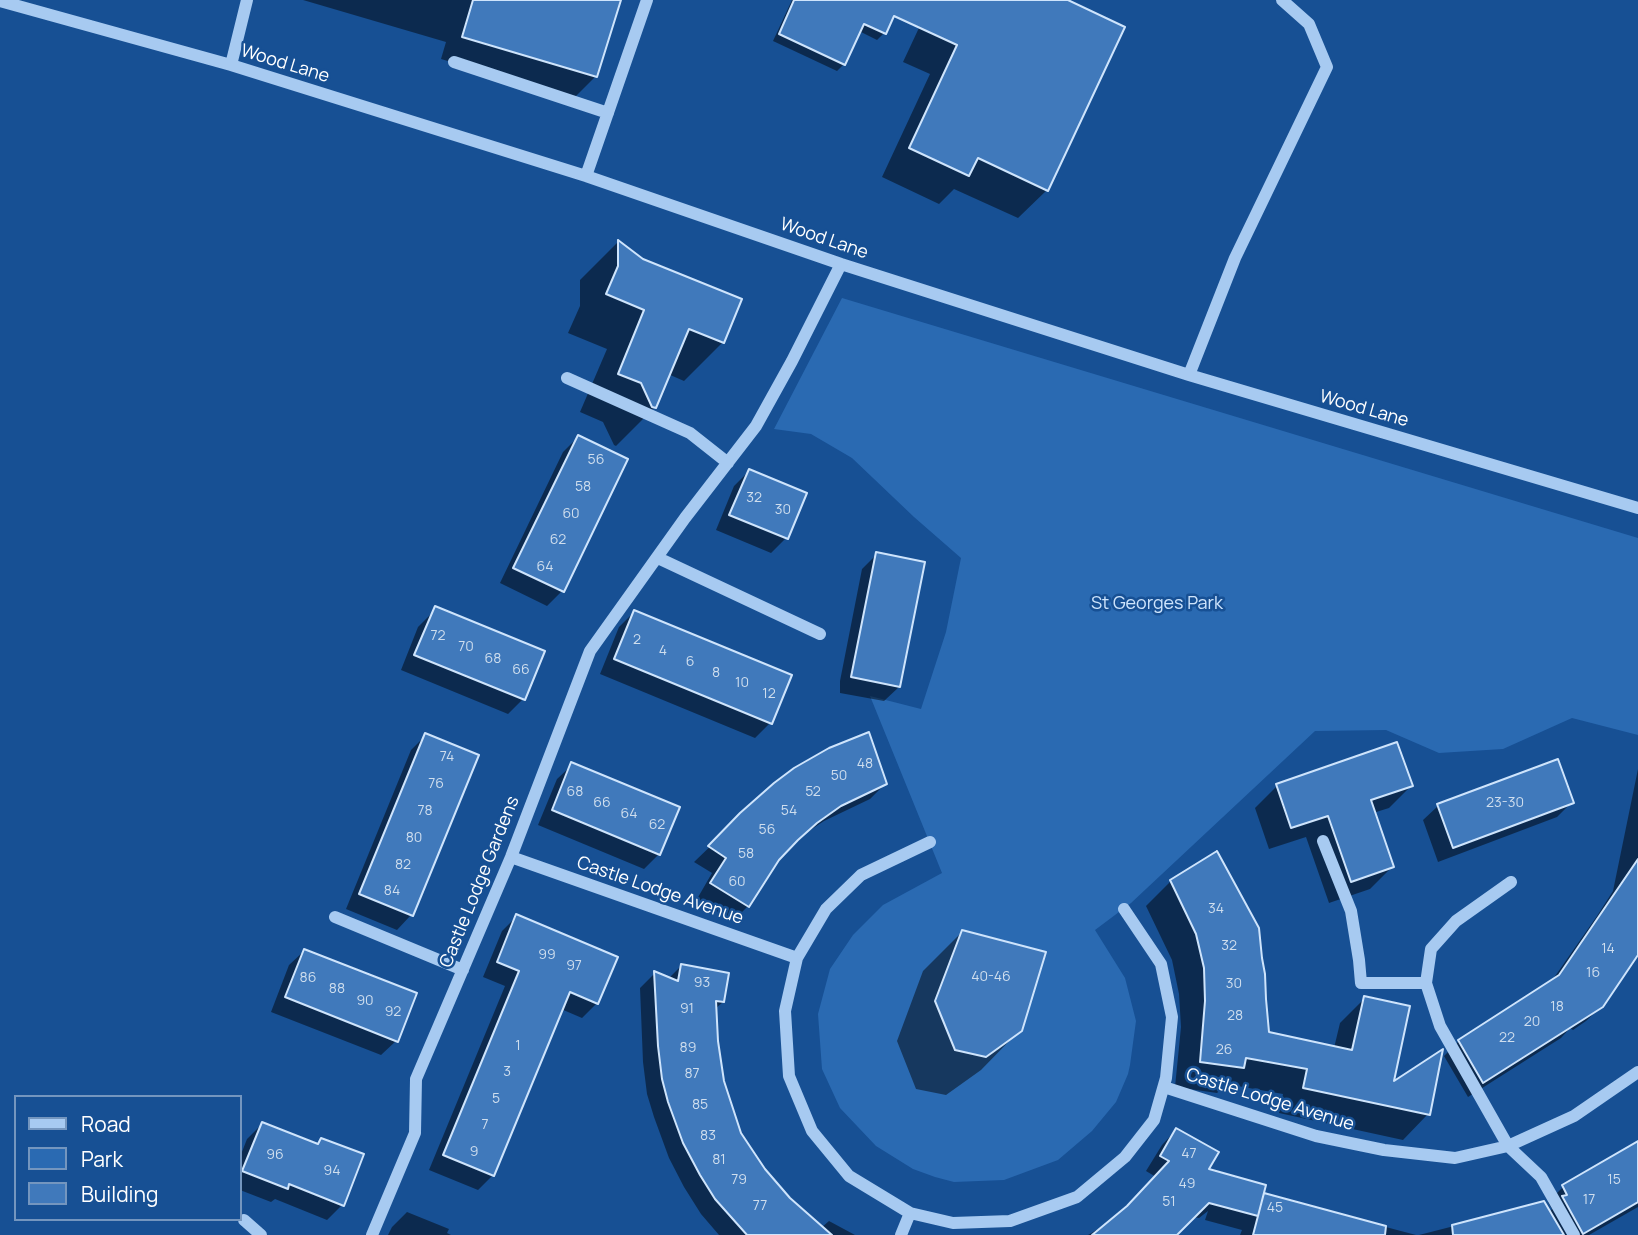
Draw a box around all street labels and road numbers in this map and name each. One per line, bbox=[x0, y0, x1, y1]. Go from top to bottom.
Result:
street label: Wood Lane bbox=[238, 40, 332, 88]
street label: Wood Lane bbox=[777, 214, 871, 264]
street label: Wood Lane bbox=[1317, 386, 1411, 432]
street label: Castle Lodge Gardens bbox=[436, 793, 524, 971]
street label: Castle Lodge Avenue bbox=[574, 852, 746, 930]
street label: Castle Lodge Avenue bbox=[1183, 1064, 1357, 1136]

